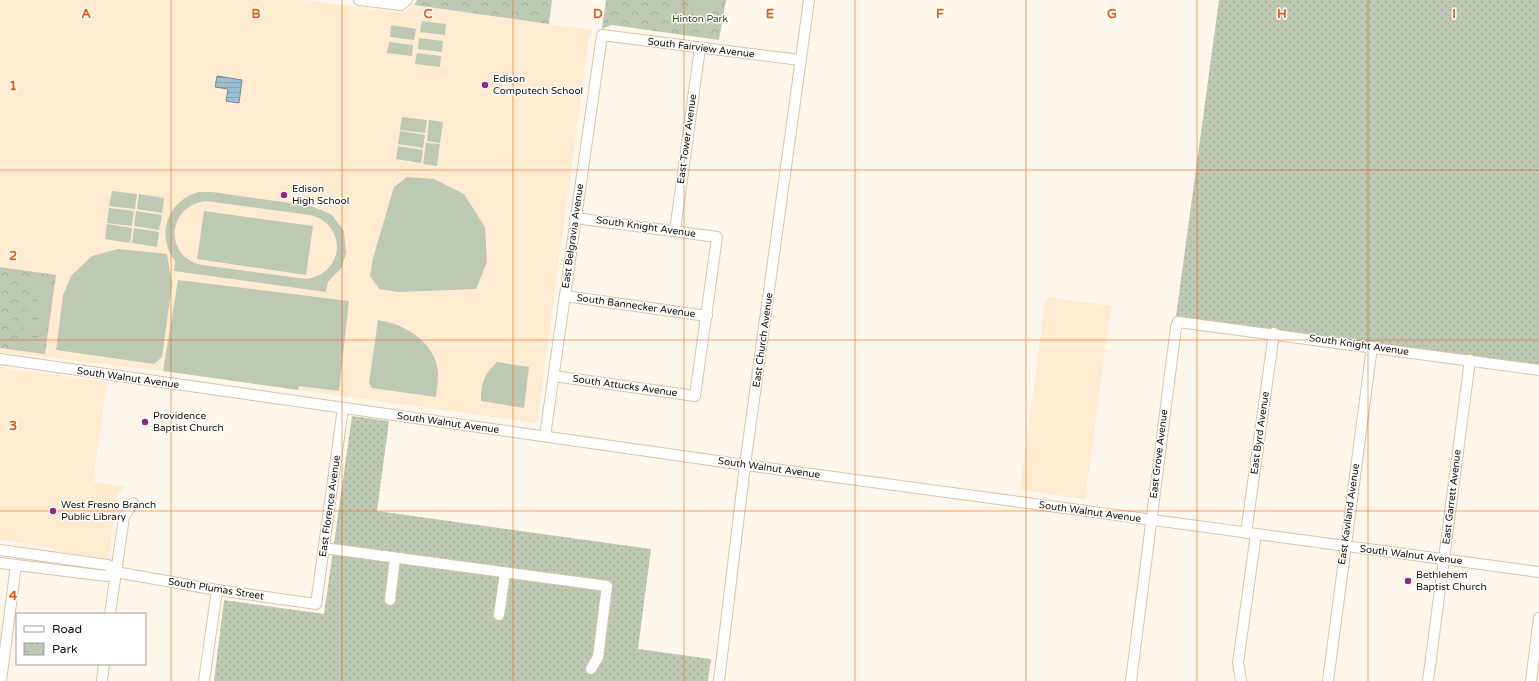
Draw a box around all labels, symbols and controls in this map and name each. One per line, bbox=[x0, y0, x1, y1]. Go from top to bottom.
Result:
text: A bbox=[81, 6, 91, 22]
text: B bbox=[251, 6, 261, 22]
text: C bbox=[423, 6, 433, 22]
text: D bbox=[593, 6, 603, 22]
text: E bbox=[766, 6, 774, 22]
text: F bbox=[936, 6, 944, 22]
text: G bbox=[1107, 6, 1117, 22]
text: H bbox=[1277, 6, 1287, 22]
text: I bbox=[1452, 6, 1456, 22]
park label: Hinton Park bbox=[672, 13, 728, 25]
street label: South Fairview Avenue bbox=[647, 35, 756, 61]
place label: Edison Computech School bbox=[493, 73, 583, 97]
text: 1 bbox=[9, 78, 17, 94]
marker: Edison Computech School bbox=[480, 80, 490, 90]
street label: East Tower Avenue bbox=[675, 93, 699, 185]
place label: Edison High School bbox=[292, 183, 349, 207]
street label: East Belgravia Avenue bbox=[560, 183, 586, 289]
marker: Edison High School bbox=[279, 190, 289, 200]
street label: South Knight Avenue bbox=[595, 214, 697, 240]
text: 2 bbox=[9, 248, 17, 264]
street label: East Church Avenue bbox=[750, 291, 776, 388]
street label: South Bannecker Avenue bbox=[576, 292, 696, 320]
street label: South Knight Avenue bbox=[1308, 332, 1410, 358]
street label: South Walnut Avenue bbox=[76, 365, 180, 391]
street label: South Attucks Avenue bbox=[572, 373, 679, 399]
street label: East Byrd Avenue bbox=[1248, 390, 1272, 475]
street label: East Grove Avenue bbox=[1148, 408, 1170, 499]
place label: Providence Baptist Church bbox=[153, 410, 224, 434]
street label: South Walnut Avenue bbox=[396, 410, 500, 436]
marker: Providence Baptist Church bbox=[140, 417, 150, 427]
text: 3 bbox=[9, 418, 17, 434]
street label: East Garrett Avenue bbox=[1440, 449, 1464, 545]
street label: East Florence Avenue bbox=[317, 454, 343, 558]
street label: South Walnut Avenue bbox=[717, 455, 821, 481]
street label: East Kaviland Avenue bbox=[1336, 462, 1362, 565]
place label: West Fresno Branch Public Library bbox=[61, 499, 156, 523]
street label: South Walnut Avenue bbox=[1038, 499, 1142, 525]
marker: West Fresno Branch Public Library bbox=[48, 506, 58, 516]
street label: South Walnut Avenue bbox=[1359, 543, 1463, 567]
place label: Bethlehem Baptist Church bbox=[1416, 569, 1487, 593]
street label: South Plumas Street bbox=[167, 575, 265, 603]
marker: Bethlehem Baptist Church bbox=[1403, 576, 1413, 586]
text: 4 bbox=[9, 588, 18, 604]
legend bbox=[16, 613, 146, 665]
text: Road bbox=[52, 622, 82, 636]
text: Park bbox=[52, 642, 78, 656]

